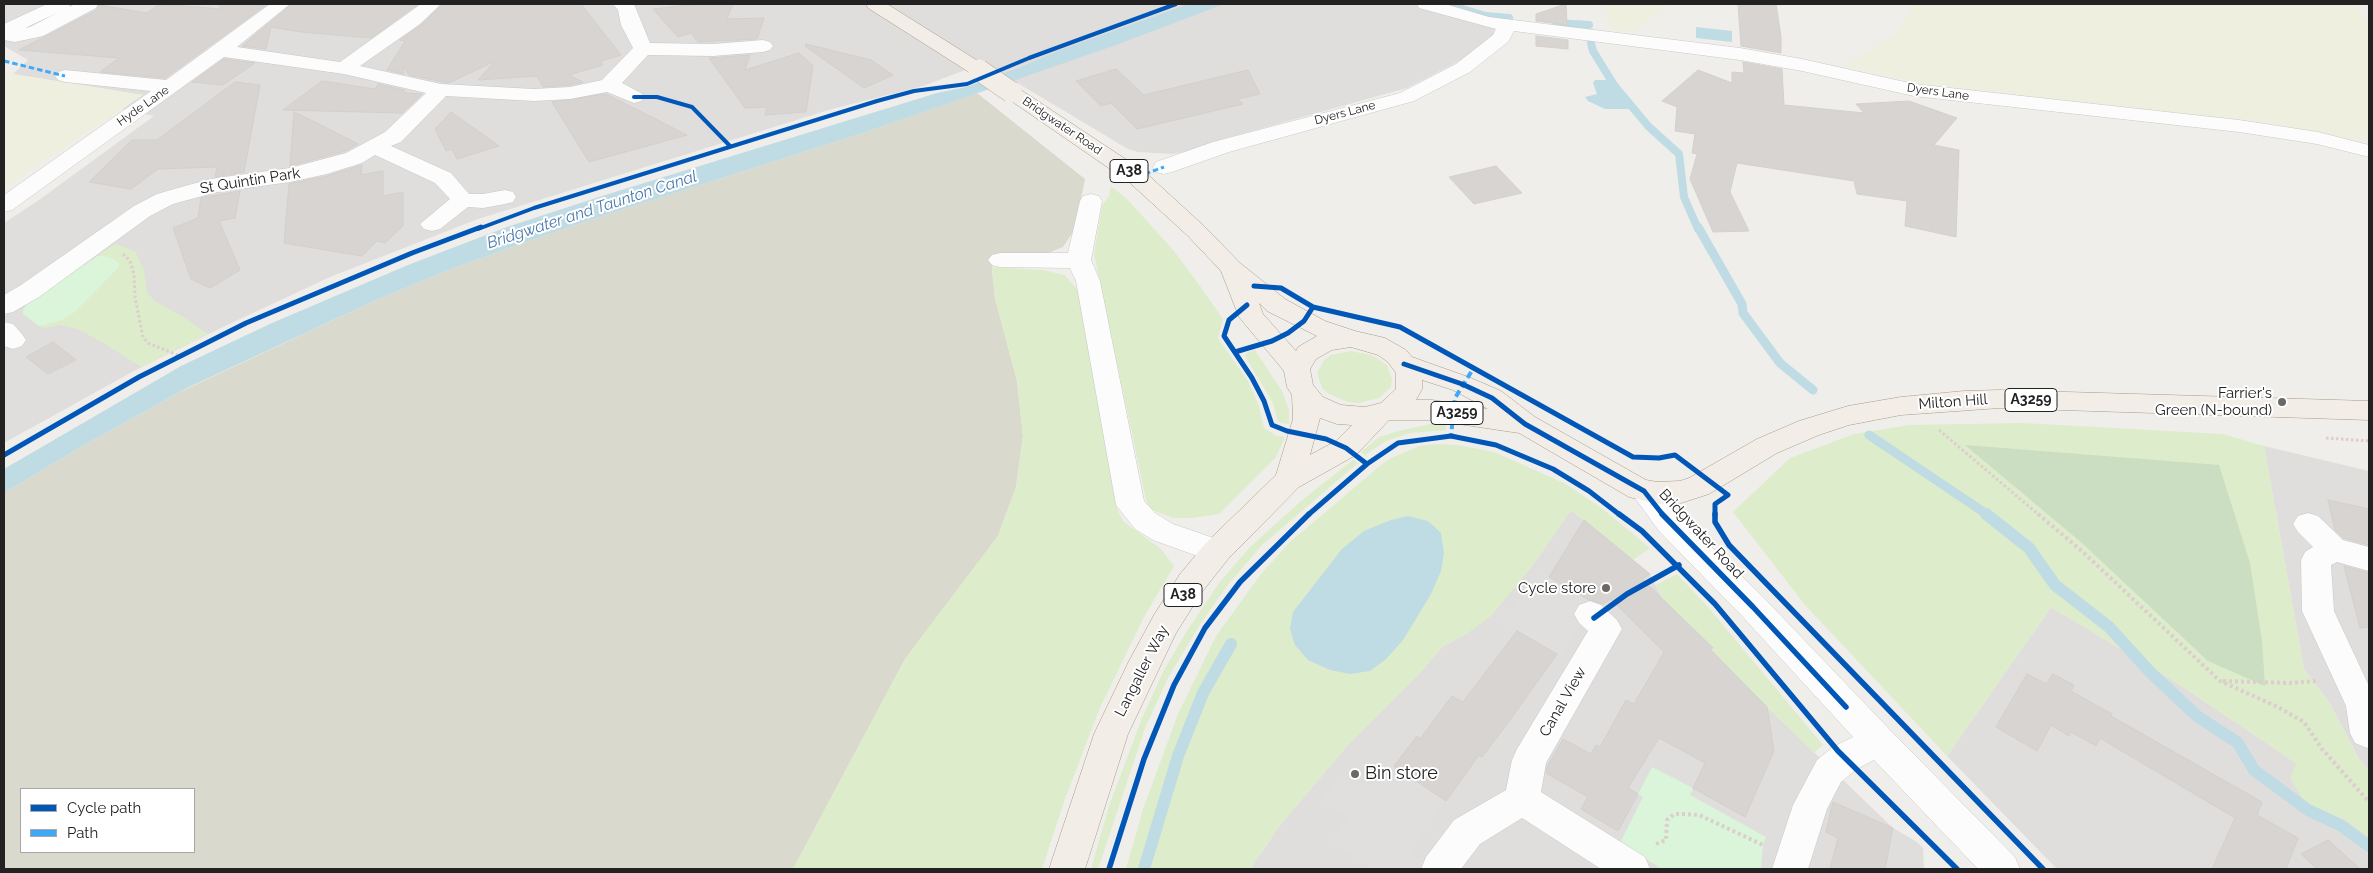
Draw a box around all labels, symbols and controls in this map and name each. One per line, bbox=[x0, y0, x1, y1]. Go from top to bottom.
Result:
street label: Dyers Lane bbox=[1906, 81, 1970, 103]
street label: Hyde Lane bbox=[114, 83, 172, 129]
street label: Bridgwater Road bbox=[1020, 94, 1104, 158]
street label: Dyers Lane bbox=[1313, 98, 1377, 128]
road number: A38 bbox=[1110, 160, 1148, 182]
street label: St Quintin Park bbox=[199, 164, 301, 198]
water label: Bridgwater and Taunton Canal bbox=[484, 167, 700, 253]
place label: Farrier's Green (N-bound) bbox=[2155, 384, 2272, 419]
road number: A3259 bbox=[2005, 388, 2057, 412]
street label: Milton Hill bbox=[1918, 391, 1988, 413]
marker: Farrier's Green (N-bound) bbox=[2276, 396, 2288, 408]
road number: A3259 bbox=[1431, 402, 1483, 424]
street label: Bridgwater Road bbox=[1655, 485, 1747, 583]
place label: Cycle store bbox=[1518, 579, 1596, 597]
marker: Cycle store bbox=[1600, 582, 1612, 594]
road number: A38 bbox=[1164, 584, 1202, 606]
street label: Langaller Way bbox=[1111, 622, 1173, 720]
street label: Canal View bbox=[1536, 664, 1590, 740]
place label: Bin store bbox=[1365, 763, 1438, 785]
marker: Bin store bbox=[1349, 768, 1361, 780]
legend bbox=[20, 788, 195, 853]
text: Cycle path bbox=[67, 799, 141, 817]
text: Path bbox=[67, 824, 98, 842]

